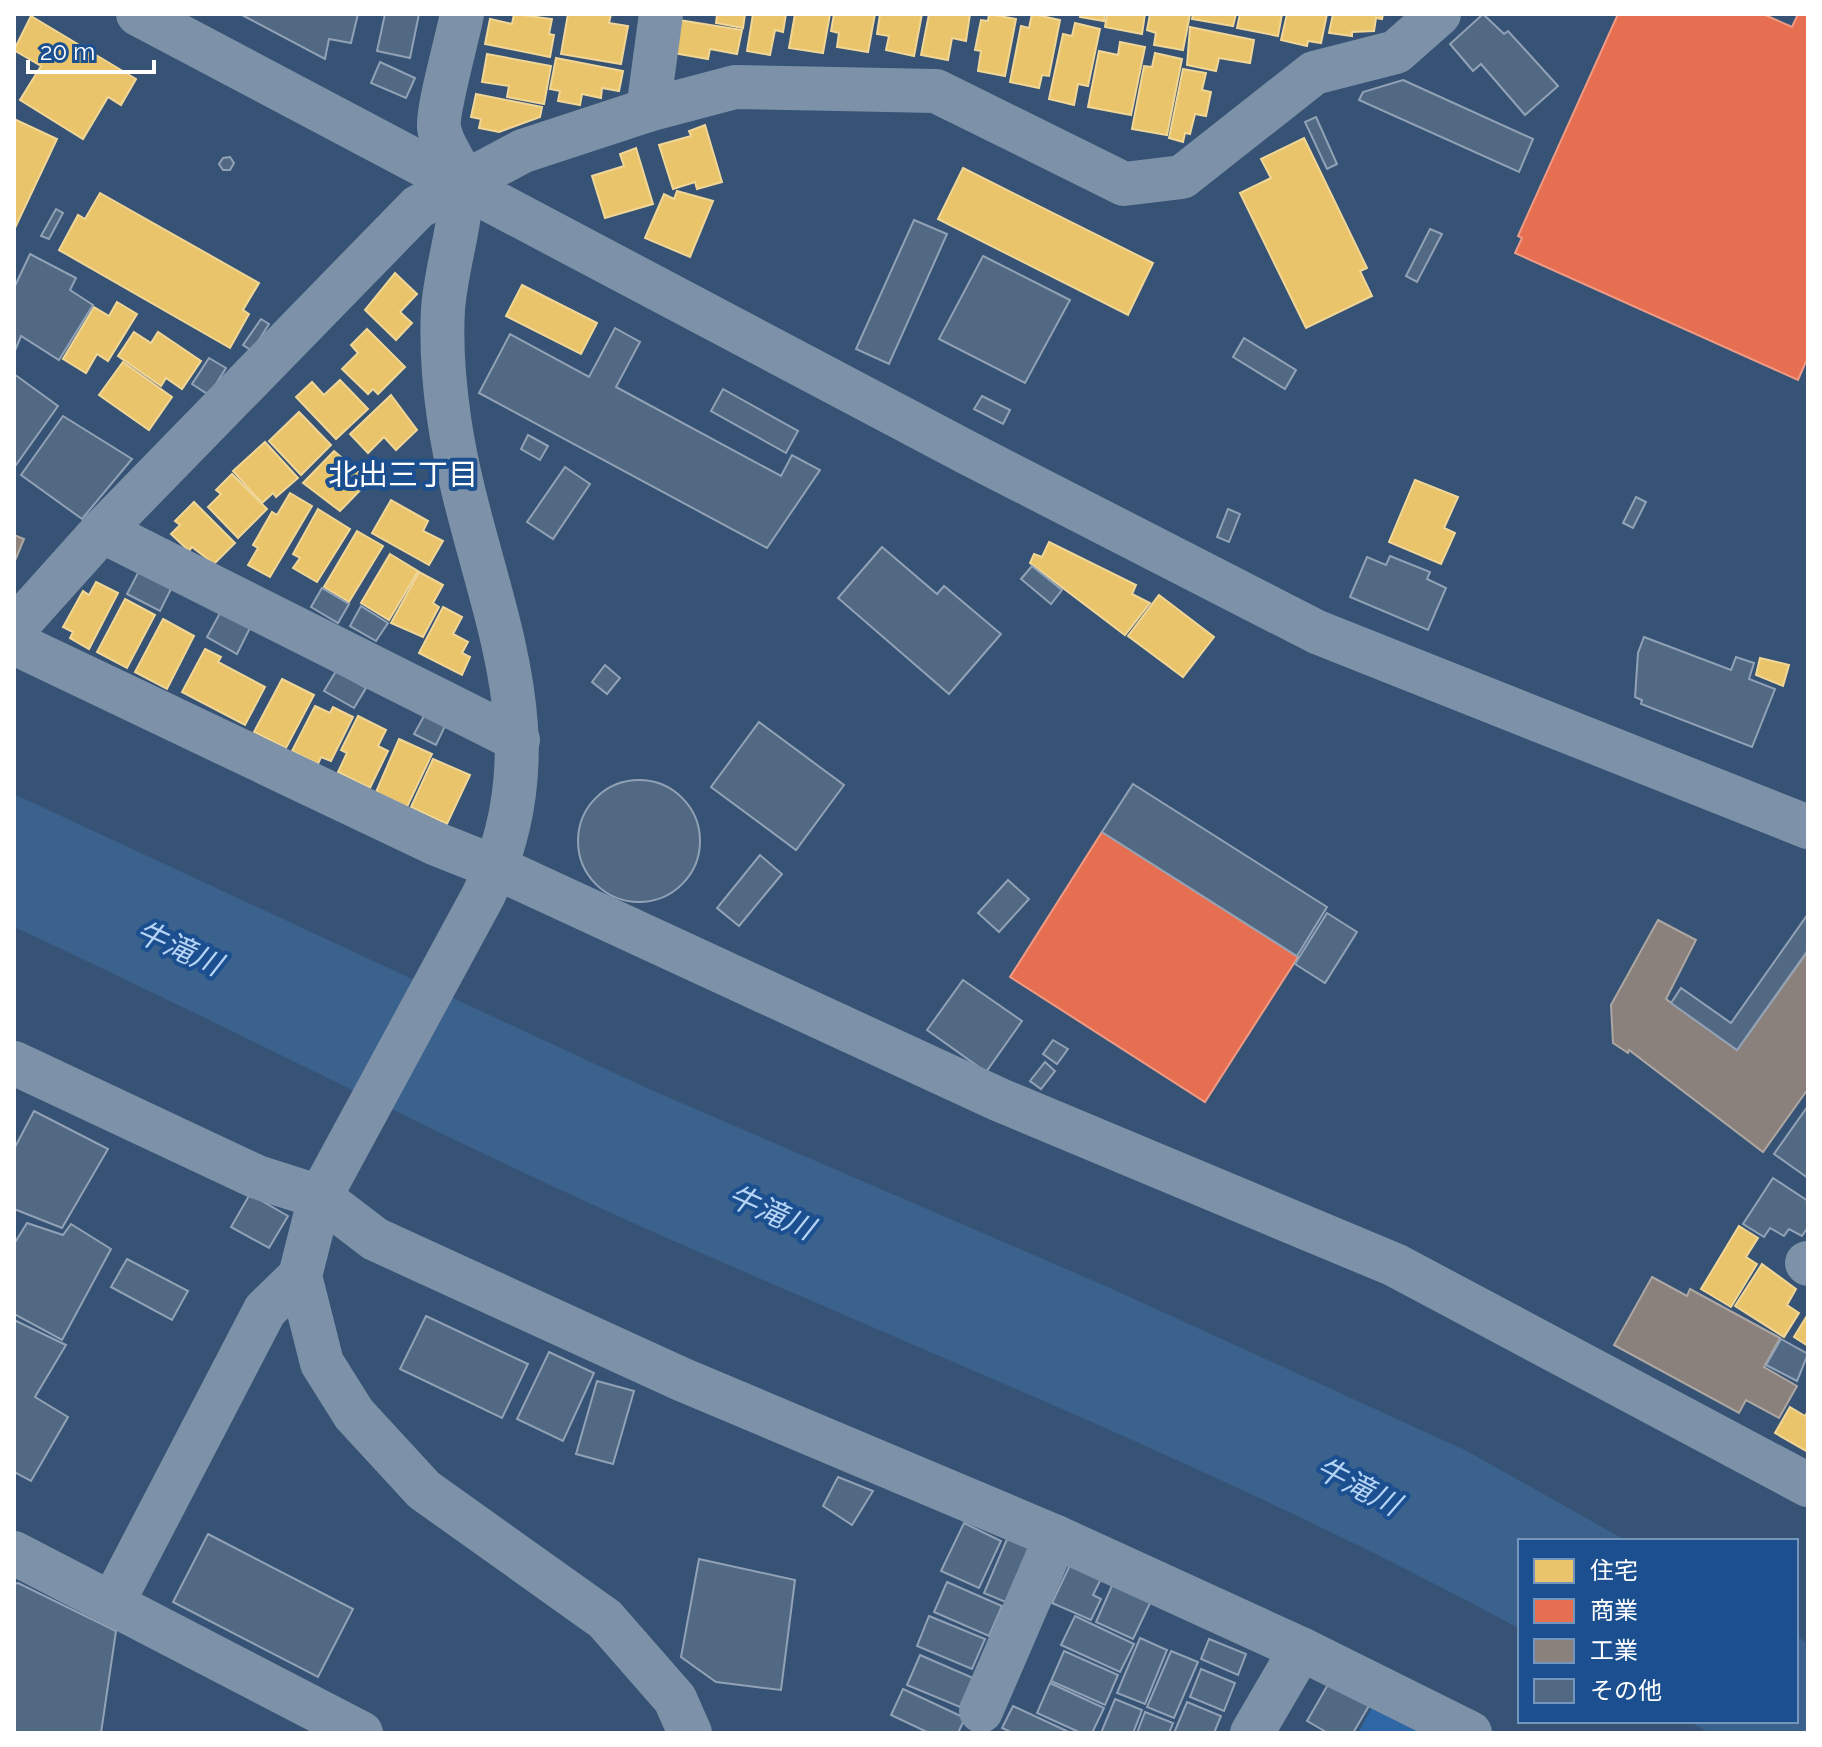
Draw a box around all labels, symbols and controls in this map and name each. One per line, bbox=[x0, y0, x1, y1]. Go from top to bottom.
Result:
scale bar bbox=[28, 24, 154, 74]
text: 20 m bbox=[40, 37, 95, 66]
district label: 北出三丁目 bbox=[328, 457, 478, 492]
water label: 牛滝川 bbox=[131, 914, 230, 984]
water label: 牛滝川 bbox=[723, 1178, 822, 1248]
water label: 牛滝川 bbox=[1310, 1450, 1409, 1523]
legend bbox=[1518, 1539, 1798, 1723]
text: 住宅 bbox=[1590, 1556, 1638, 1585]
text: 商業 bbox=[1590, 1596, 1638, 1625]
text: 工業 bbox=[1590, 1636, 1638, 1665]
text: その他 bbox=[1590, 1676, 1662, 1705]

